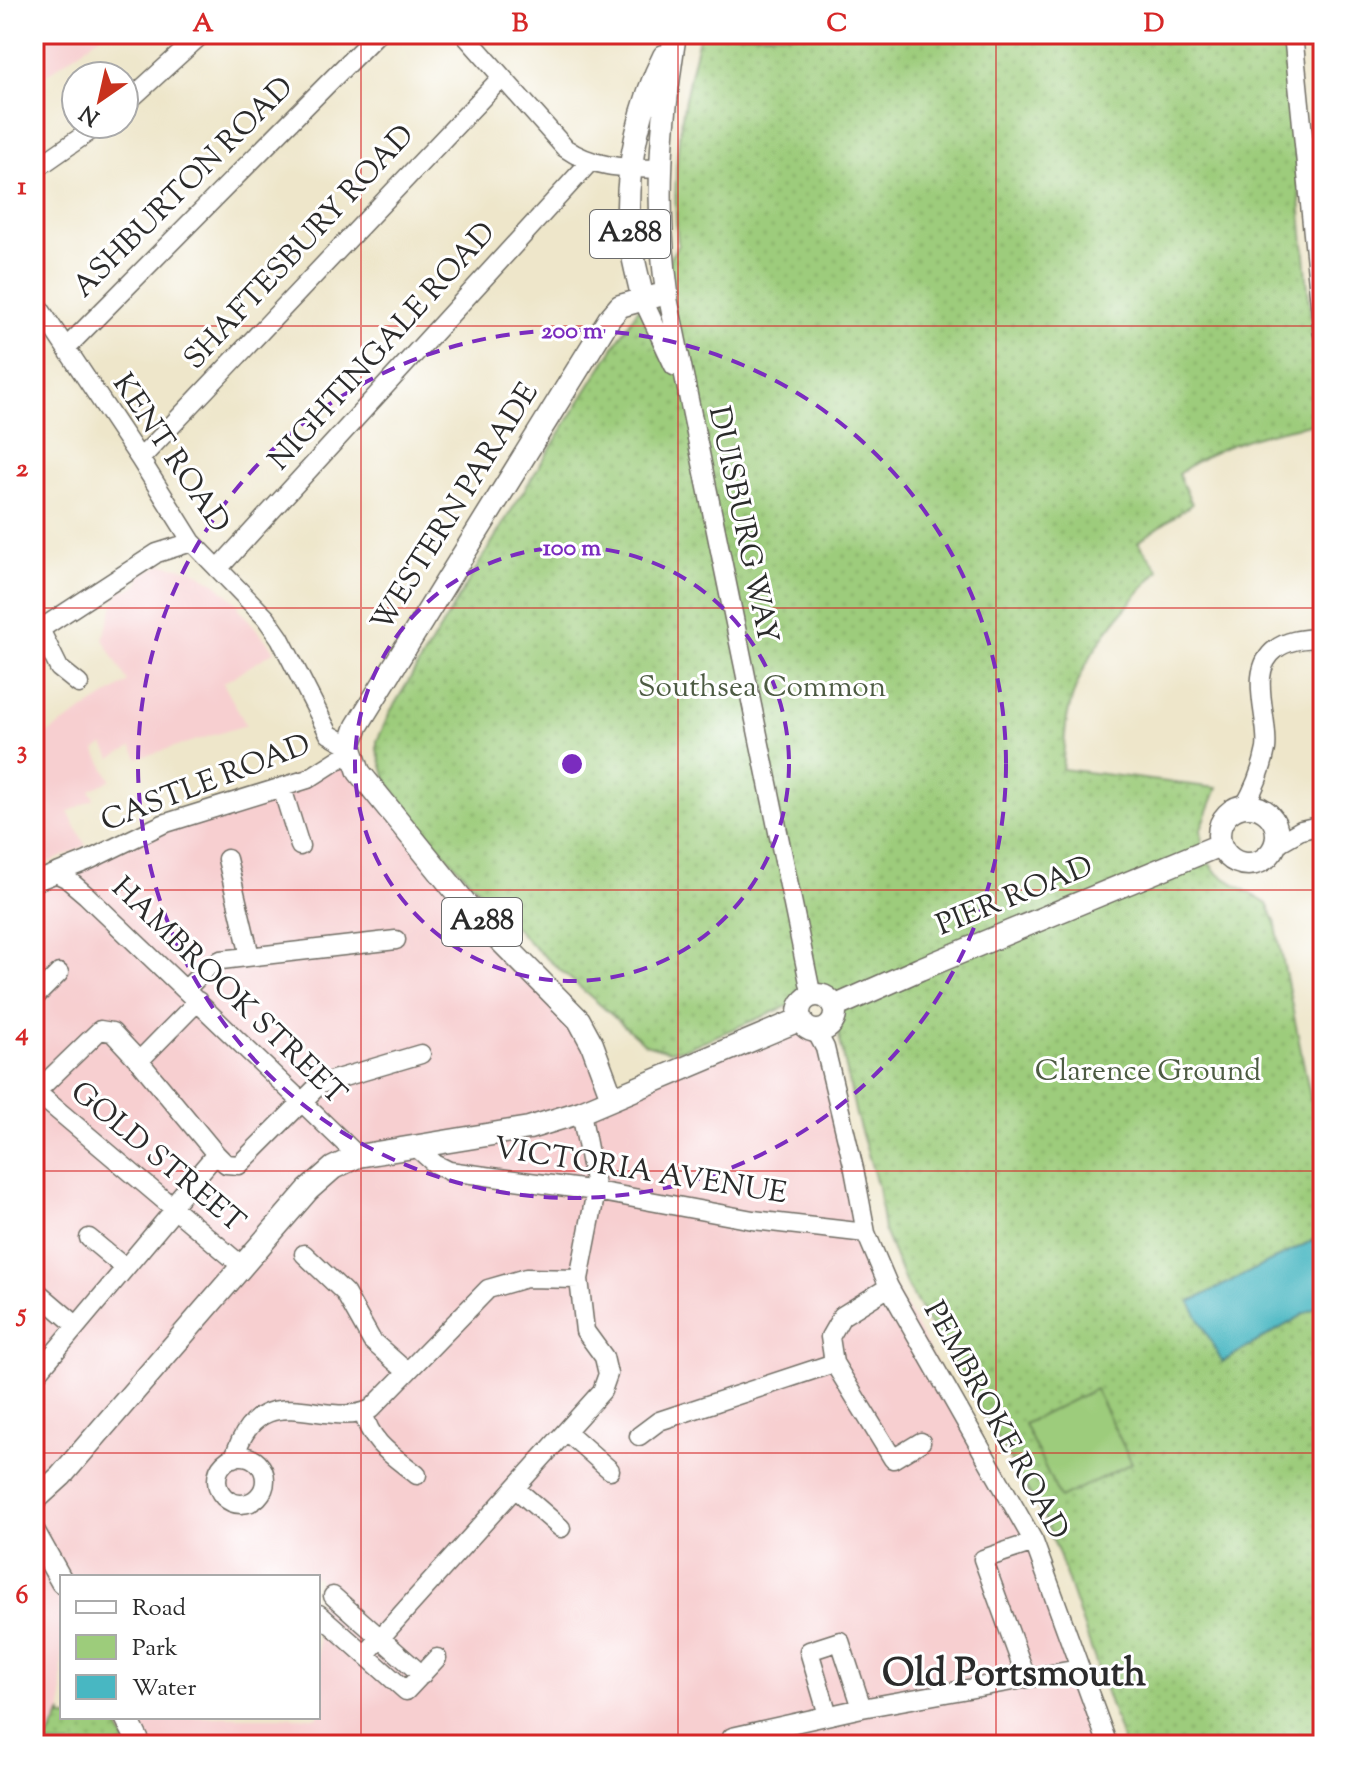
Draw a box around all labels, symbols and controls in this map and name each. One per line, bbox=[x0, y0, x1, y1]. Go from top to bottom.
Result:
text: A bbox=[192, 6, 214, 43]
text: B bbox=[512, 6, 529, 43]
text: C bbox=[827, 6, 847, 43]
text: D bbox=[1144, 6, 1164, 43]
north arrow bbox=[60, 60, 140, 140]
street label: ASHBURTON ROAD bbox=[66, 70, 302, 306]
street label: SHAFTESBURY ROAD bbox=[175, 116, 425, 380]
text: 1 bbox=[18, 169, 27, 206]
road number: A288 bbox=[590, 210, 670, 258]
street label: NIGHTINGALE ROAD bbox=[260, 213, 506, 481]
text: 200 m bbox=[541, 315, 603, 349]
street label: KENT ROAD bbox=[101, 366, 239, 542]
street label: WESTERN PARADE bbox=[362, 375, 550, 641]
street label: DUISBURG WAY bbox=[696, 403, 788, 647]
text: 2 bbox=[16, 451, 29, 488]
text: 100 m bbox=[543, 532, 601, 566]
park label: Southsea Common bbox=[638, 667, 887, 710]
street label: CASTLE ROAD bbox=[95, 724, 317, 844]
text: 3 bbox=[17, 733, 27, 770]
centre of rings bbox=[558, 750, 586, 778]
street label: PIER ROAD bbox=[930, 846, 1100, 948]
street label: HAMBROOK STREET bbox=[101, 868, 355, 1116]
road number: A288 bbox=[442, 898, 522, 946]
text: 4 bbox=[14, 1015, 29, 1052]
park label: Clarence Ground bbox=[1035, 1051, 1261, 1094]
street label: GOLD STREET bbox=[60, 1072, 254, 1244]
street label: VICTORIA AVENUE bbox=[490, 1128, 790, 1216]
street label: PEMBROKE ROAD bbox=[911, 1294, 1079, 1548]
text: 5 bbox=[16, 1296, 27, 1333]
legend bbox=[60, 1575, 320, 1719]
text: 6 bbox=[16, 1578, 29, 1615]
text: Road bbox=[132, 1592, 186, 1626]
text: Park bbox=[132, 1632, 178, 1666]
district label: Old Portsmouth bbox=[882, 1649, 1147, 1703]
text: Water bbox=[132, 1672, 196, 1706]

